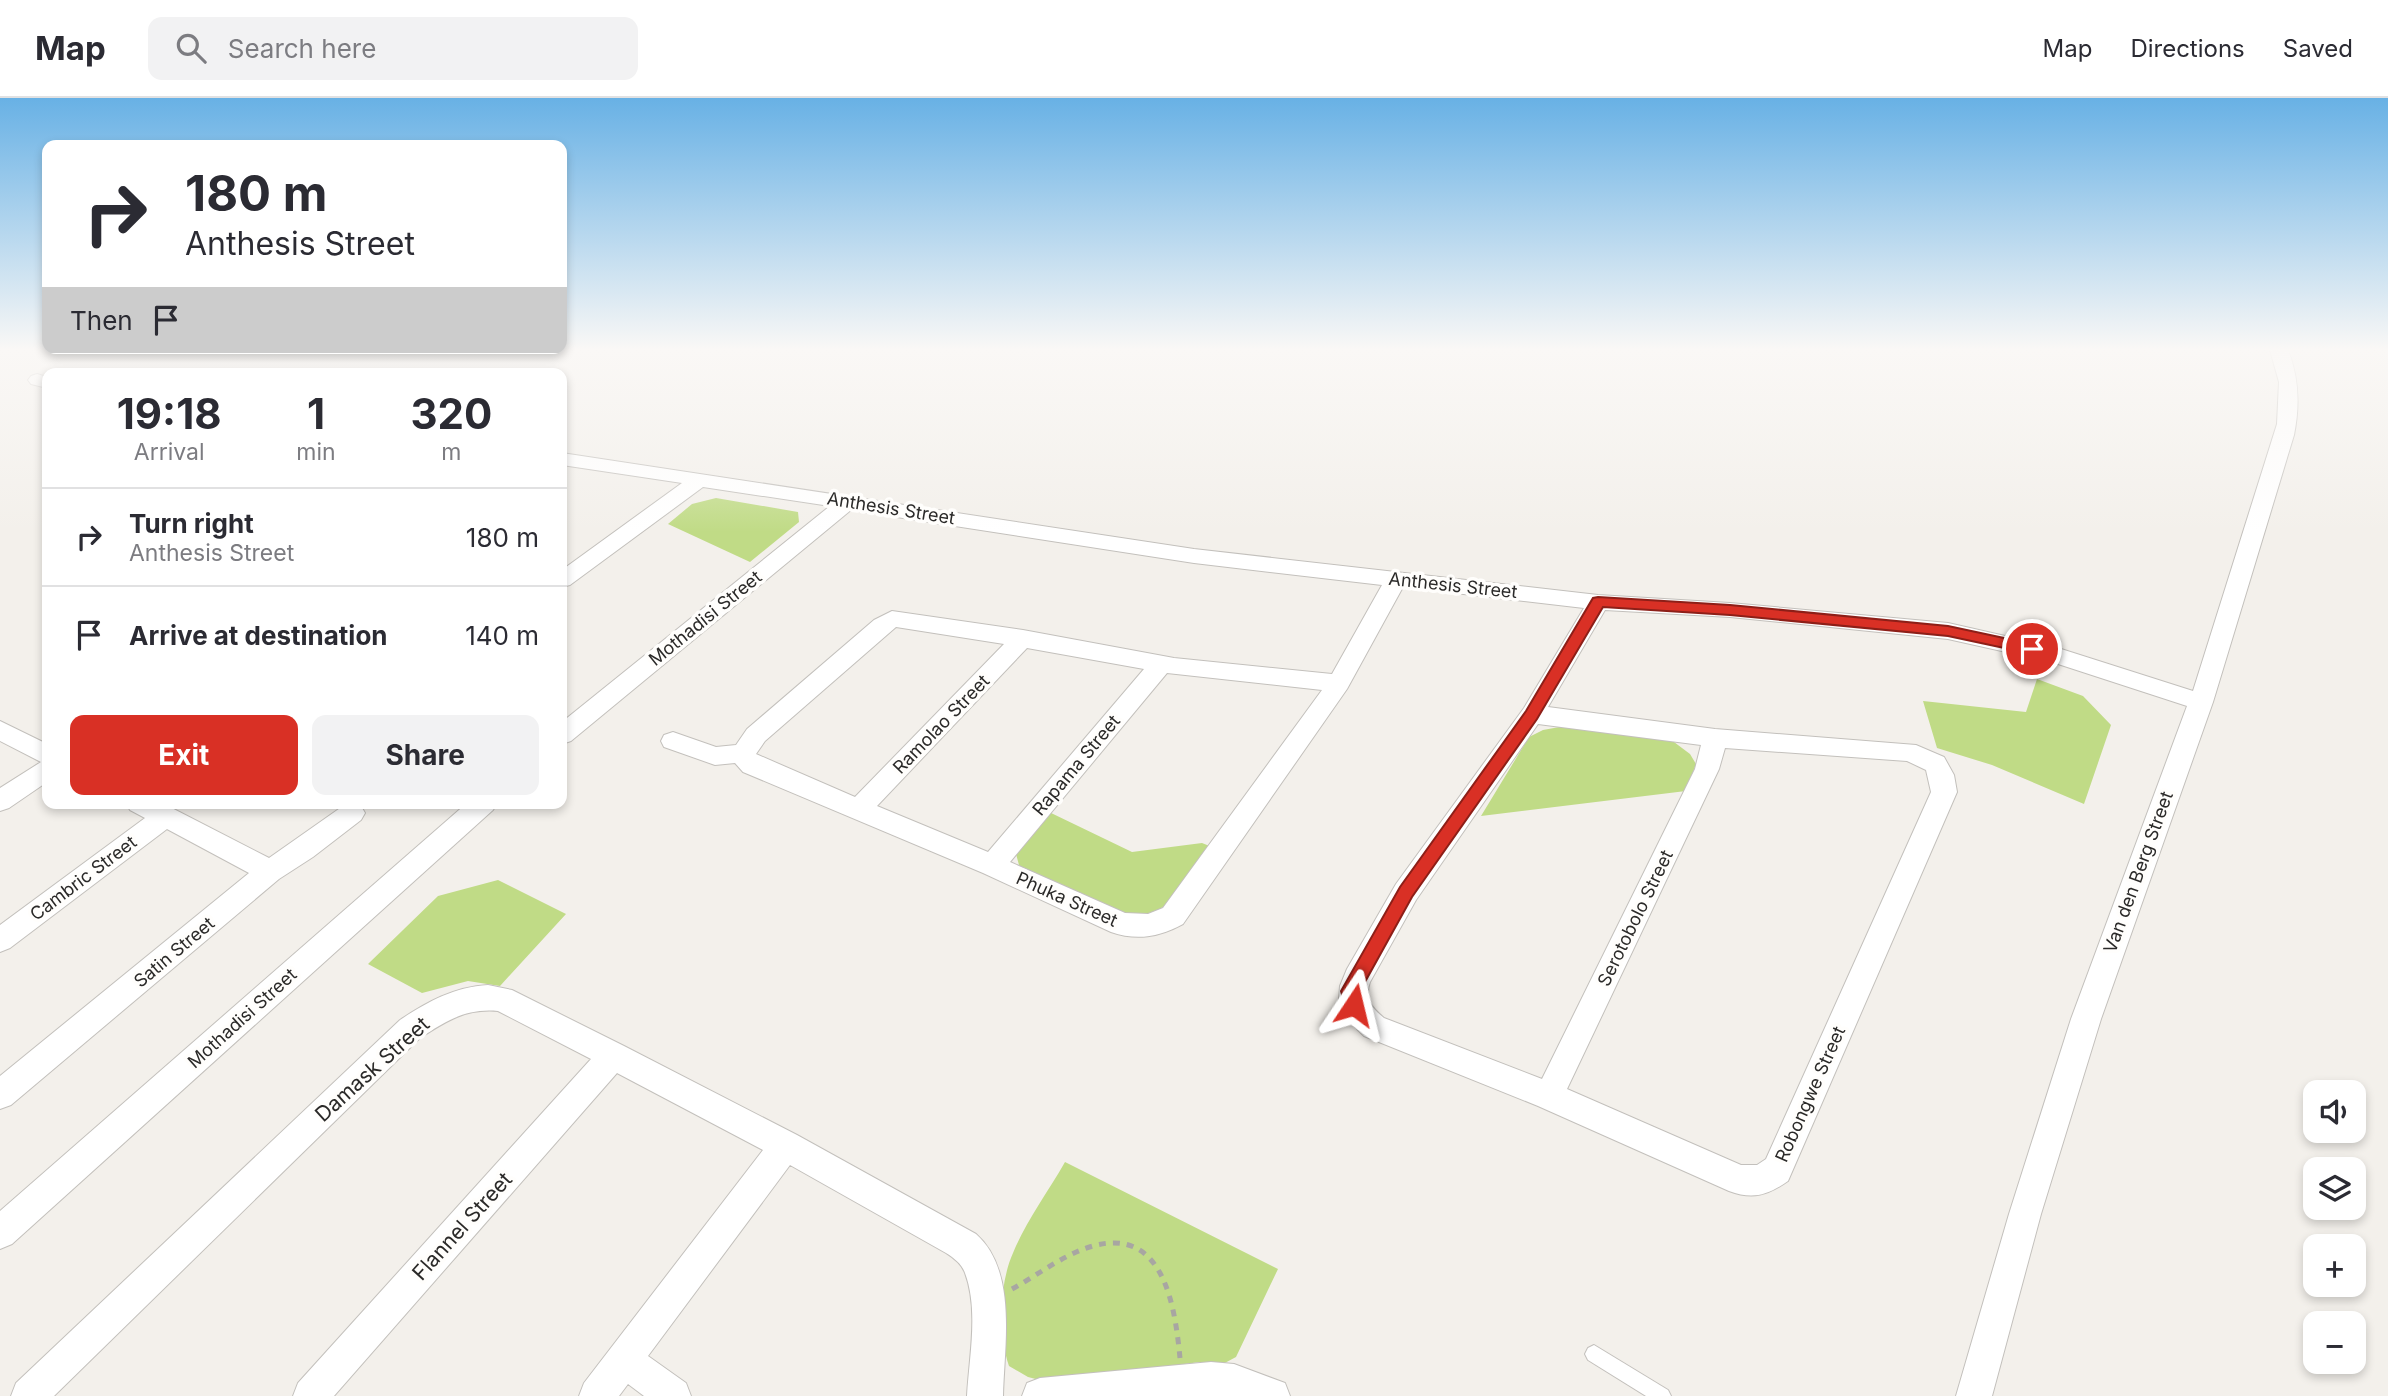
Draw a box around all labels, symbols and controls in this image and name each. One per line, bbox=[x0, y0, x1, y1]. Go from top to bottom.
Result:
search box bbox=[148, 17, 638, 80]
text: Map bbox=[35, 28, 106, 68]
icon: search bbox=[172, 29, 210, 67]
text: Search here bbox=[228, 33, 376, 64]
text: Map bbox=[2043, 34, 2092, 63]
text: Directions bbox=[2130, 34, 2245, 63]
text: Saved bbox=[2283, 34, 2353, 63]
text: 180 m bbox=[185, 164, 327, 223]
icon: right bbox=[70, 168, 161, 259]
text: Anthesis Street bbox=[185, 224, 415, 263]
icon: arrive bbox=[147, 301, 185, 339]
text: Then bbox=[70, 305, 133, 336]
text: 19:18 bbox=[117, 388, 222, 439]
text: 1 bbox=[307, 388, 325, 439]
text: 320 bbox=[410, 388, 492, 439]
text: Arrival bbox=[134, 438, 205, 466]
text: min bbox=[296, 438, 336, 466]
text: m bbox=[441, 438, 461, 466]
street label: Anthesis Street bbox=[826, 488, 957, 529]
text: Turn right bbox=[129, 508, 254, 539]
icon: right bbox=[70, 518, 108, 556]
text: 180 m bbox=[466, 522, 539, 553]
text: Anthesis Street bbox=[129, 539, 294, 567]
street label: Mothadisi Street bbox=[644, 566, 766, 670]
street label: Anthesis Street bbox=[1388, 568, 1519, 602]
icon: arrive bbox=[70, 616, 108, 654]
pin bbox=[2002, 619, 2062, 679]
text: Arrive at destination bbox=[129, 620, 388, 651]
text: 140 m bbox=[465, 620, 539, 651]
icon: arrive bbox=[2013, 630, 2051, 668]
street label: Ramolao Street bbox=[889, 670, 994, 778]
street label: Rapama Street bbox=[1028, 710, 1124, 819]
button: Exit bbox=[70, 715, 298, 795]
button: Share bbox=[312, 715, 539, 795]
street label: Van den Berg Street bbox=[2099, 788, 2177, 956]
street label: Cambric Street bbox=[26, 831, 140, 925]
street label: Serotobolo Street bbox=[1593, 846, 1677, 989]
street label: Phuka Street bbox=[1013, 867, 1121, 931]
street label: Satin Street bbox=[130, 912, 219, 992]
street label: Mothadisi Street bbox=[183, 964, 301, 1072]
position arrow bbox=[1317, 968, 1391, 1042]
street label: Damask Street bbox=[310, 1011, 434, 1127]
street label: Robongwe Street bbox=[1771, 1023, 1849, 1165]
map controls bbox=[2303, 1080, 2366, 1374]
button: sound bbox=[2303, 1080, 2366, 1143]
button: layers bbox=[2303, 1157, 2366, 1220]
street label: Flannel Street bbox=[407, 1167, 517, 1285]
button: + bbox=[2303, 1234, 2366, 1297]
button: − bbox=[2303, 1311, 2366, 1374]

